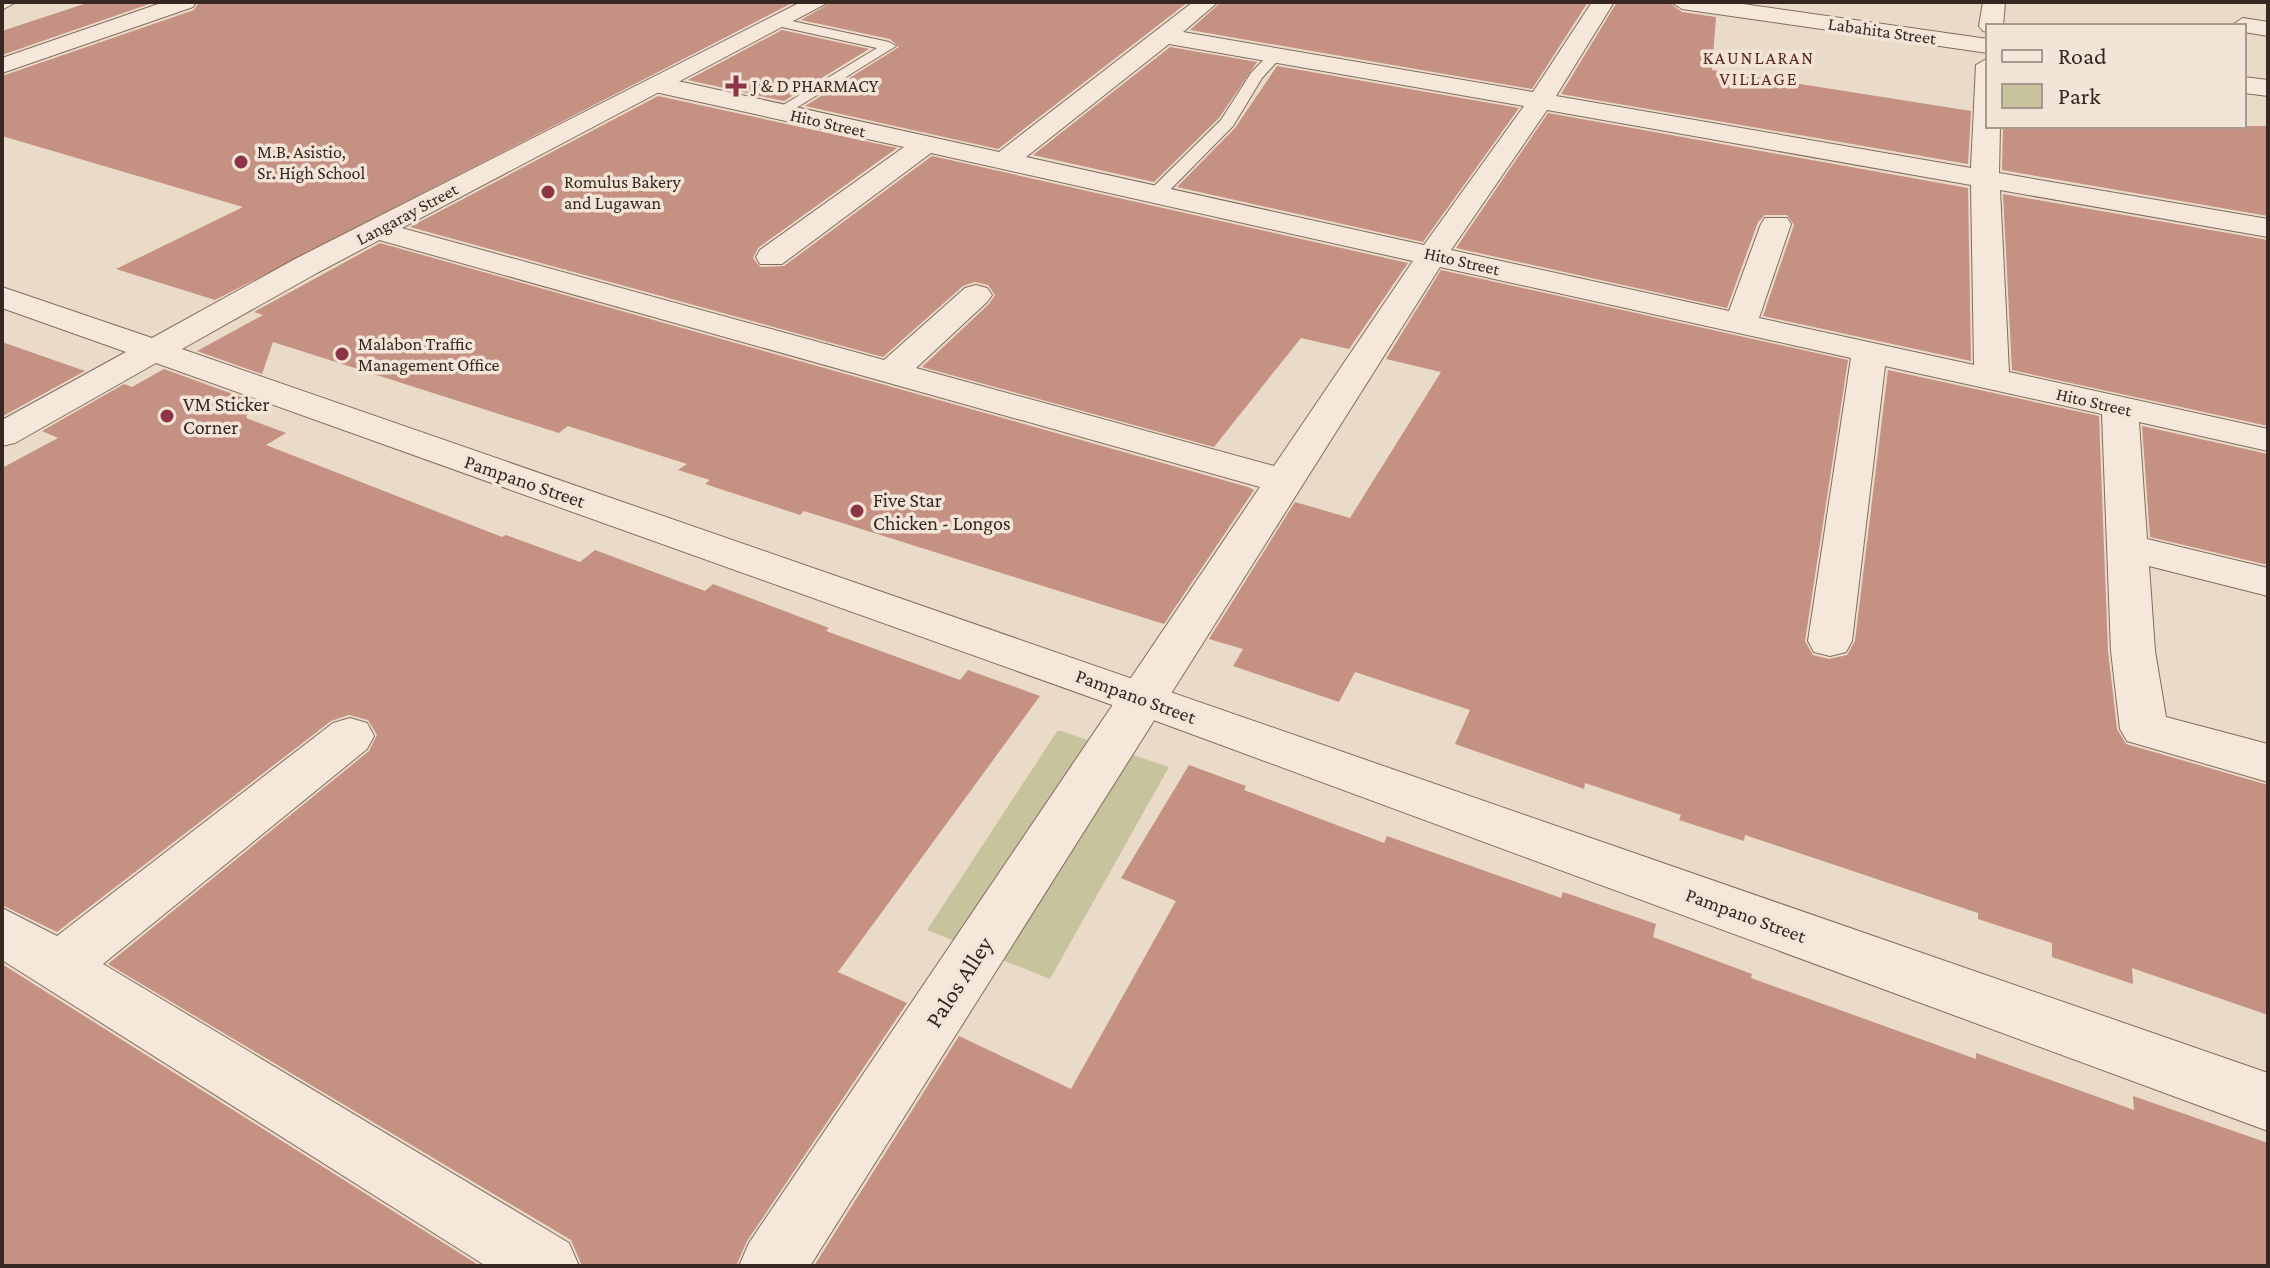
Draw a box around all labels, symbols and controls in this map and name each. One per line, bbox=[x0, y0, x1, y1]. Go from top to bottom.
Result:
street label: Labahita Street bbox=[1827, 14, 1938, 49]
legend bbox=[1986, 24, 2246, 128]
text: Road bbox=[2058, 42, 2107, 69]
district label: KAUNLARAN VILLAGE bbox=[1703, 48, 1815, 89]
place label: J & D PHARMACY bbox=[750, 76, 879, 96]
marker: J & D PHARMACY bbox=[727, 77, 745, 95]
text: Park bbox=[2058, 82, 2101, 109]
street label: Hito Street bbox=[788, 105, 869, 142]
place label: M.B. Asistio, Sr. High School bbox=[257, 142, 366, 183]
marker: M.B. Asistio, Sr. High School bbox=[232, 153, 250, 171]
place label: Romulus Bakery and Lugawan bbox=[564, 172, 681, 213]
street label: Langaray Street bbox=[353, 178, 462, 249]
marker: Romulus Bakery and Lugawan bbox=[539, 183, 557, 201]
street label: Hito Street bbox=[1422, 243, 1503, 280]
place label: Malabon Traffic Management Office bbox=[358, 334, 500, 375]
marker: Malabon Traffic Management Office bbox=[333, 345, 351, 363]
street label: Hito Street bbox=[2054, 384, 2135, 421]
place label: VM Sticker Corner bbox=[183, 393, 270, 438]
marker: VM Sticker Corner bbox=[158, 407, 176, 425]
street label: Pampano Street bbox=[461, 450, 589, 513]
place label: Five Star Chicken - Longos bbox=[873, 489, 1011, 535]
marker: Five Star Chicken - Longos bbox=[848, 502, 866, 520]
street label: Pampano Street bbox=[1073, 664, 1199, 729]
street label: Pampano Street bbox=[1683, 883, 1809, 948]
street label: Palos Alley bbox=[919, 931, 998, 1032]

